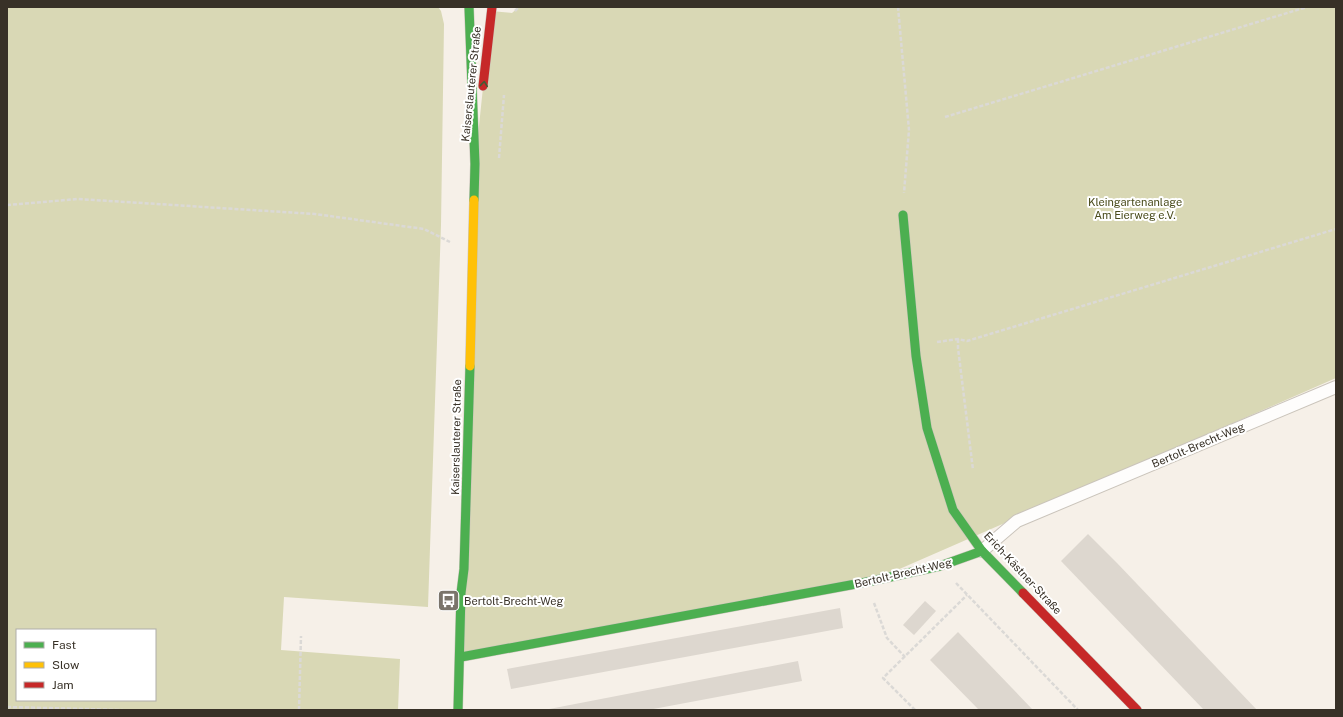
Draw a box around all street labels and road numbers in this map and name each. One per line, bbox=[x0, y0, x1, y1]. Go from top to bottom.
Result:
street label: Kaiserslauterer Straße bbox=[459, 26, 483, 142]
street label: Kaiserslauterer Straße bbox=[449, 379, 463, 495]
street label: Bertolt-Brecht-Weg bbox=[1150, 420, 1246, 470]
street label: Erich-Kästner-Straße bbox=[982, 529, 1064, 617]
street label: Bertolt-Brecht-Weg bbox=[853, 556, 953, 590]

